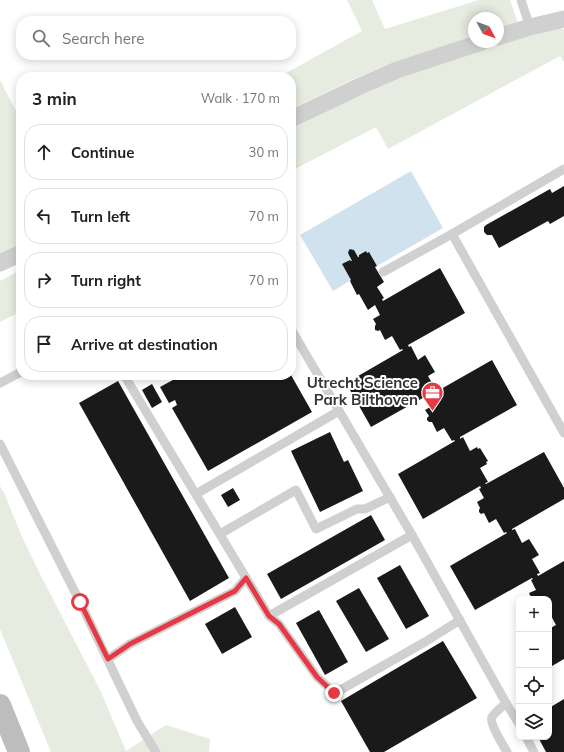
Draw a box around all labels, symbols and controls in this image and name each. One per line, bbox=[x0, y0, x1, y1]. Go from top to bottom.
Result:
north arrow bbox=[468, 12, 504, 48]
search box bbox=[16, 16, 296, 60]
icon: search bbox=[30, 27, 52, 49]
text: Search here bbox=[62, 29, 144, 48]
text: 3 min bbox=[32, 88, 77, 109]
text: Walk · 170 m bbox=[201, 90, 280, 106]
icon: ahead bbox=[33, 141, 55, 163]
text: Continue bbox=[71, 143, 134, 162]
text: 30 m bbox=[249, 144, 279, 160]
icon: left bbox=[33, 205, 55, 227]
text: Turn left bbox=[71, 207, 130, 226]
text: 70 m bbox=[249, 208, 279, 224]
icon: right bbox=[33, 269, 55, 291]
text: Turn right bbox=[71, 271, 141, 290]
text: 70 m bbox=[249, 272, 279, 288]
icon: arrive bbox=[33, 333, 55, 355]
text: Arrive at destination bbox=[71, 335, 218, 354]
place label: Utrecht Science Park Bilthoven bbox=[307, 373, 418, 409]
office icon: Utrecht Science Park Bilthoven bbox=[420, 379, 446, 412]
route start bbox=[71, 593, 89, 611]
map controls bbox=[516, 596, 552, 740]
button: + bbox=[516, 596, 552, 632]
button: − bbox=[516, 632, 552, 668]
button: locate bbox=[516, 668, 552, 704]
route end bbox=[325, 684, 343, 702]
button: layers bbox=[516, 704, 552, 740]

